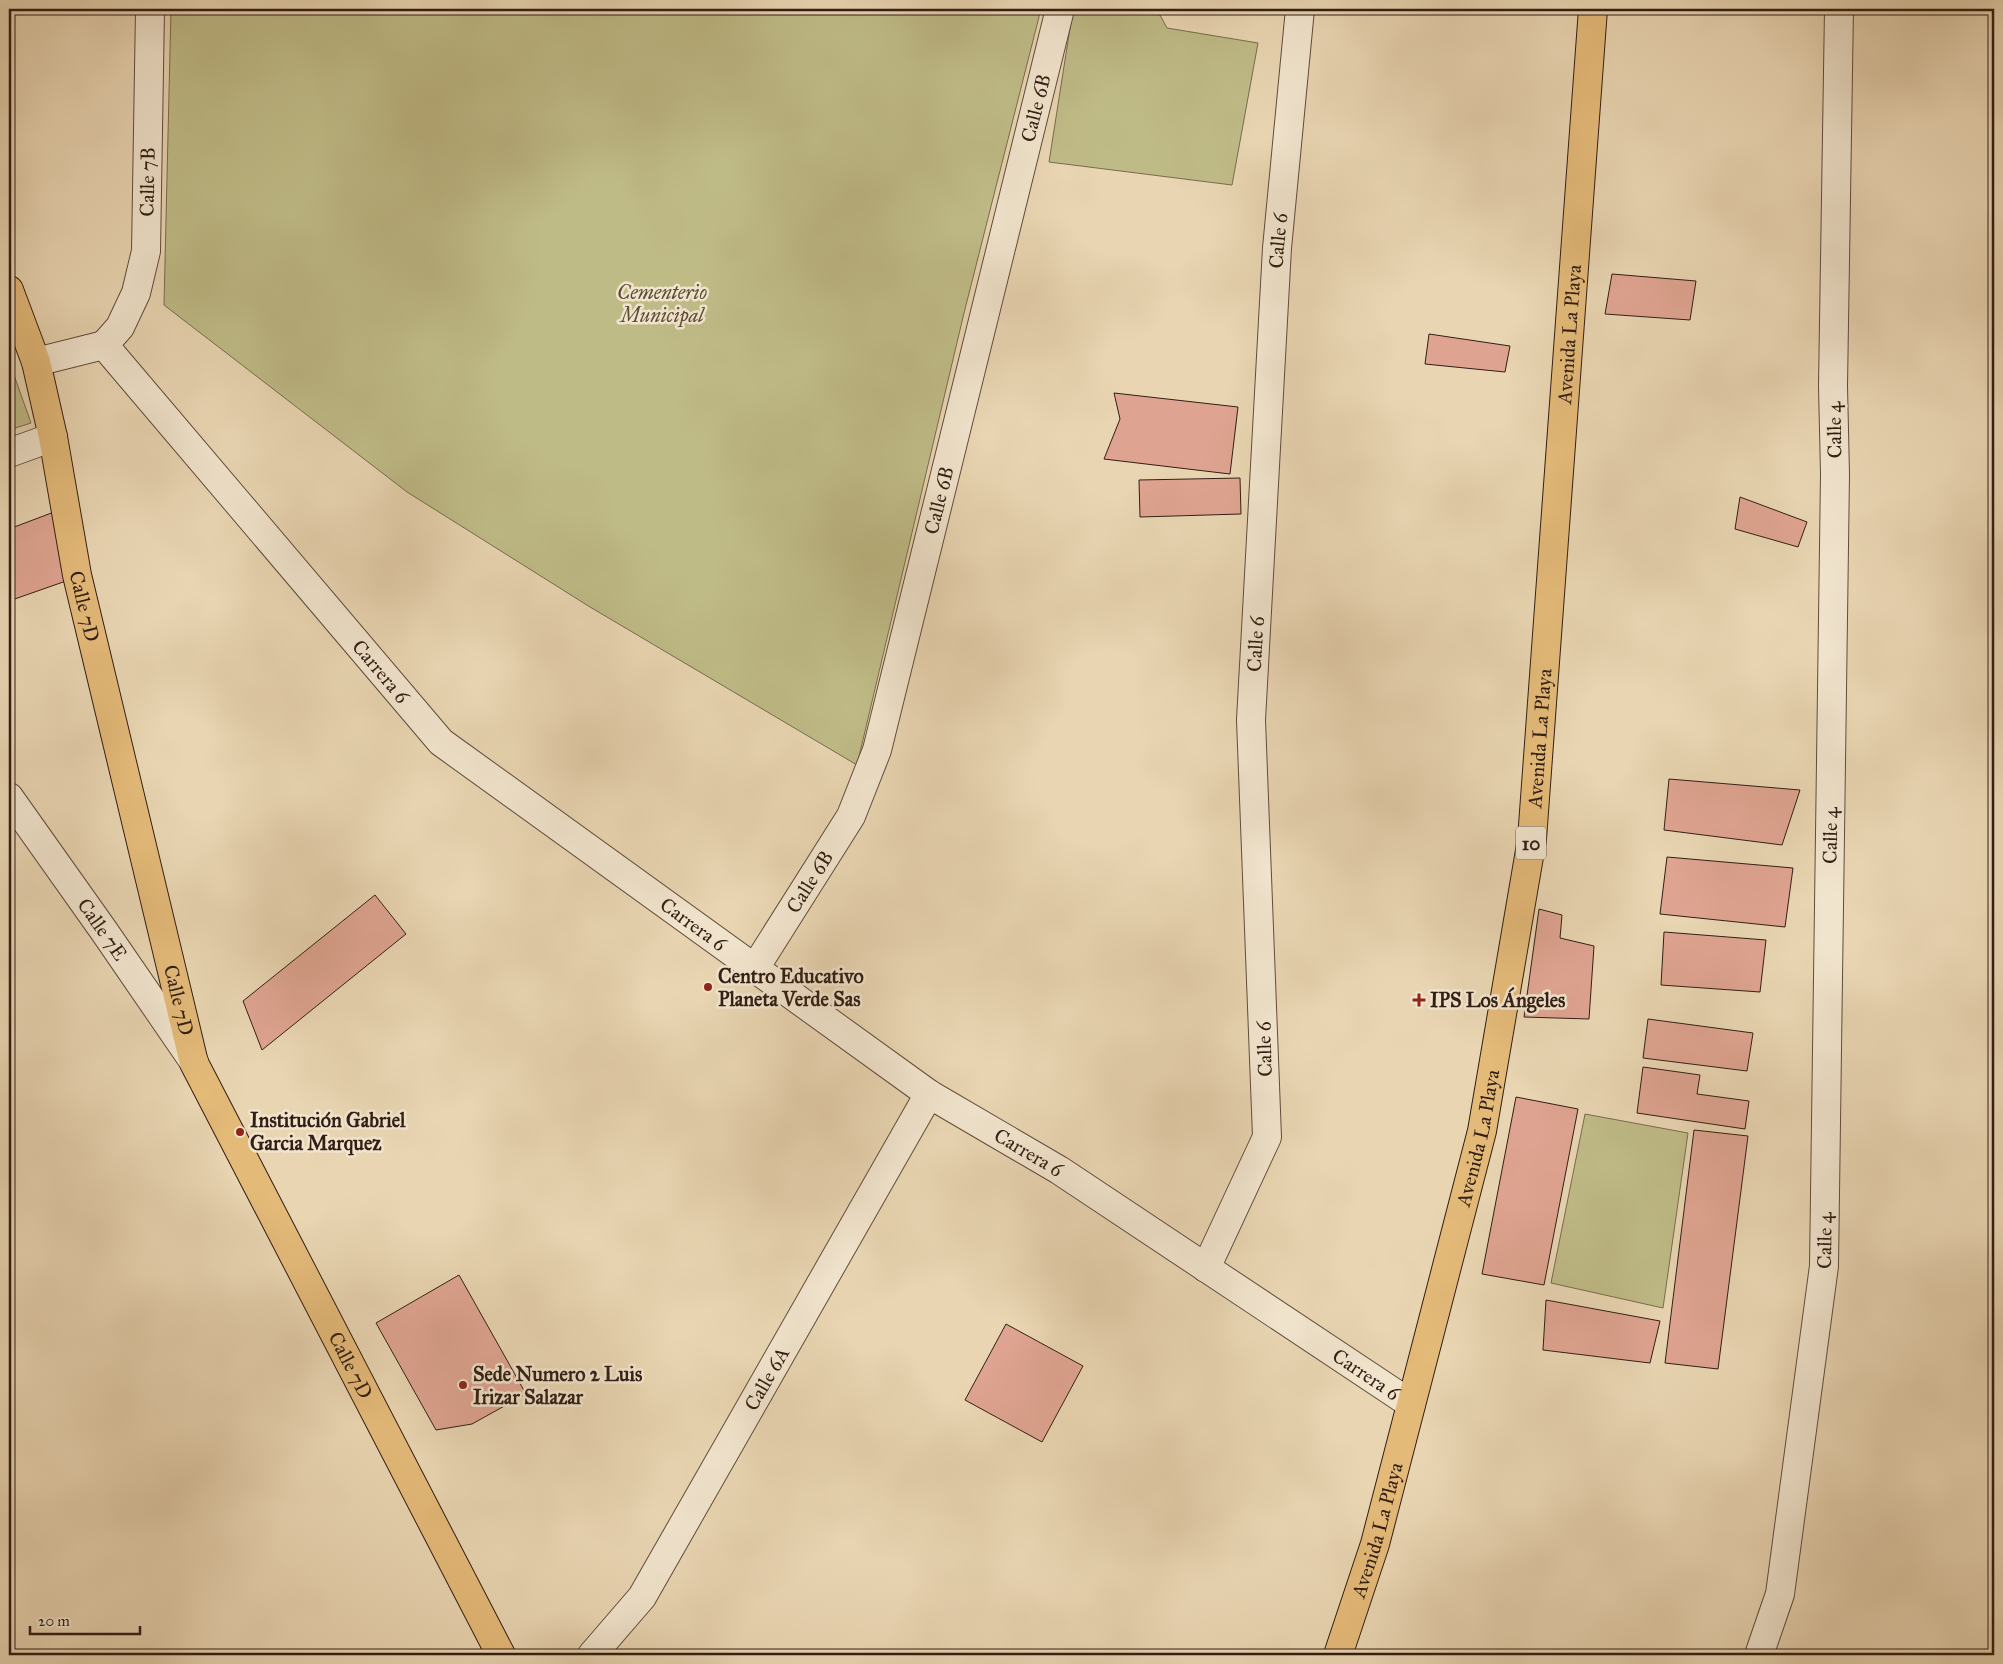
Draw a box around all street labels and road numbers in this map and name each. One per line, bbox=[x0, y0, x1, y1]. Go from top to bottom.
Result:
street label: Calle 6B bbox=[1016, 72, 1055, 144]
street label: Calle 7B bbox=[135, 147, 160, 217]
street label: Calle 6 bbox=[1264, 211, 1292, 269]
street label: Avenida La Playa bbox=[1552, 263, 1586, 406]
street label: Calle 4 bbox=[1821, 401, 1846, 459]
street label: Calle 6B bbox=[919, 464, 959, 537]
street label: Calle 7D bbox=[64, 568, 105, 644]
street label: Calle 6 bbox=[1242, 615, 1269, 672]
street label: Carrera 6 bbox=[347, 635, 415, 709]
street label: Avenida La Playa bbox=[1522, 667, 1557, 810]
street label: Calle 4 bbox=[1818, 806, 1842, 864]
road number: 10 bbox=[1516, 826, 1546, 860]
street label: Calle 6B bbox=[781, 846, 838, 917]
street label: Carrera 6 bbox=[656, 892, 732, 956]
street label: Calle 7E bbox=[73, 893, 133, 965]
street label: Calle 7D bbox=[159, 962, 199, 1038]
street label: Calle 6 bbox=[1251, 1020, 1277, 1077]
street label: Avenida La Playa bbox=[1451, 1067, 1504, 1210]
street label: Carrera 6 bbox=[990, 1123, 1068, 1182]
street label: Calle 4 bbox=[1812, 1211, 1837, 1269]
street label: Calle 7D bbox=[323, 1328, 378, 1403]
street label: Calle 6A bbox=[739, 1342, 794, 1415]
street label: Carrera 6 bbox=[1328, 1343, 1405, 1406]
street label: Avenida La Playa bbox=[1346, 1459, 1408, 1602]

